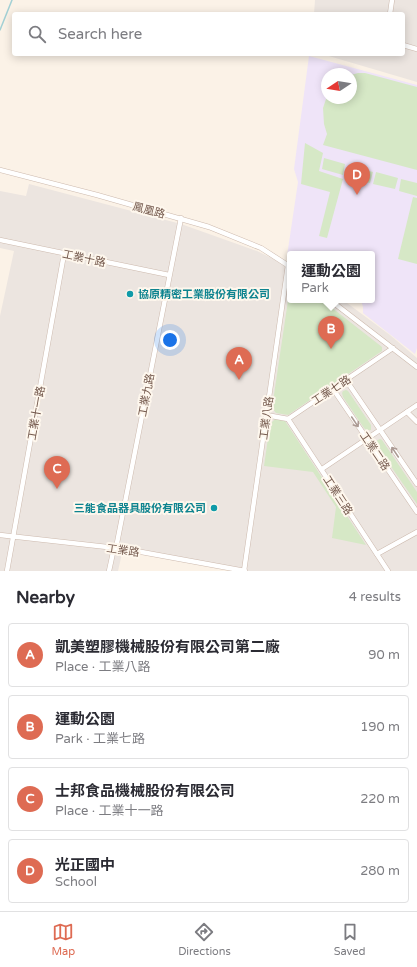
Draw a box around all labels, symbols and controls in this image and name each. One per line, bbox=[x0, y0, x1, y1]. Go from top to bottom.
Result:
search box bbox=[12, 12, 405, 56]
icon: search bbox=[26, 23, 48, 45]
text: Search here bbox=[58, 25, 142, 43]
north arrow bbox=[321, 68, 357, 104]
pin: D bbox=[344, 162, 370, 195]
street label: 鳳凰路 bbox=[131, 200, 166, 221]
street label: 工業十路 bbox=[61, 248, 107, 269]
popup bbox=[287, 251, 375, 303]
text: 運動公園 bbox=[301, 262, 361, 280]
text: Park bbox=[301, 280, 329, 296]
place label: 協原精密工業股份有限公司 bbox=[138, 288, 270, 301]
marker: 協原精密工業股份有限公司 bbox=[125, 289, 135, 299]
pin: B bbox=[318, 316, 344, 349]
your location bbox=[160, 330, 180, 350]
pin: A bbox=[226, 347, 252, 380]
street label: 工業九路 bbox=[136, 372, 157, 418]
street label: 工業七路 bbox=[309, 373, 353, 408]
street label: 工業十一路 bbox=[25, 385, 48, 441]
street label: 工業八路 bbox=[257, 395, 276, 441]
one-way arrow bbox=[351, 416, 359, 427]
street label: 工業二路 bbox=[357, 429, 392, 473]
one-way arrow bbox=[391, 446, 399, 457]
pin: C bbox=[44, 456, 70, 489]
street label: 工業三路 bbox=[320, 473, 355, 517]
place label: 三能食品器具股份有限公司 bbox=[74, 502, 206, 515]
marker: 三能食品器具股份有限公司 bbox=[209, 503, 219, 513]
street label: 工業路 bbox=[106, 542, 140, 559]
text: Nearby bbox=[16, 587, 75, 608]
text: 4 results bbox=[349, 589, 401, 605]
text: 凱美塑膠機械股份有限公司第二廠 bbox=[55, 638, 280, 656]
text: A bbox=[25, 647, 35, 663]
text: 90 m bbox=[368, 647, 400, 663]
text: Place · 工業八路 bbox=[55, 659, 151, 675]
text: 運動公園 bbox=[55, 710, 115, 728]
text: B bbox=[25, 719, 35, 735]
text: 190 m bbox=[360, 719, 400, 735]
text: Park · 工業七路 bbox=[55, 731, 145, 747]
text: 士邦食品機械股份有限公司 bbox=[55, 782, 235, 800]
text: C bbox=[25, 791, 35, 807]
text: 220 m bbox=[360, 791, 400, 807]
text: Place · 工業十一路 bbox=[55, 803, 164, 819]
text: 光正國中 bbox=[55, 856, 115, 874]
text: D bbox=[25, 863, 35, 879]
text: 280 m bbox=[360, 863, 400, 879]
text: School bbox=[55, 874, 97, 890]
tab: Map bbox=[51, 921, 75, 958]
tab: Directions bbox=[178, 921, 231, 958]
tab: Saved bbox=[334, 921, 366, 958]

